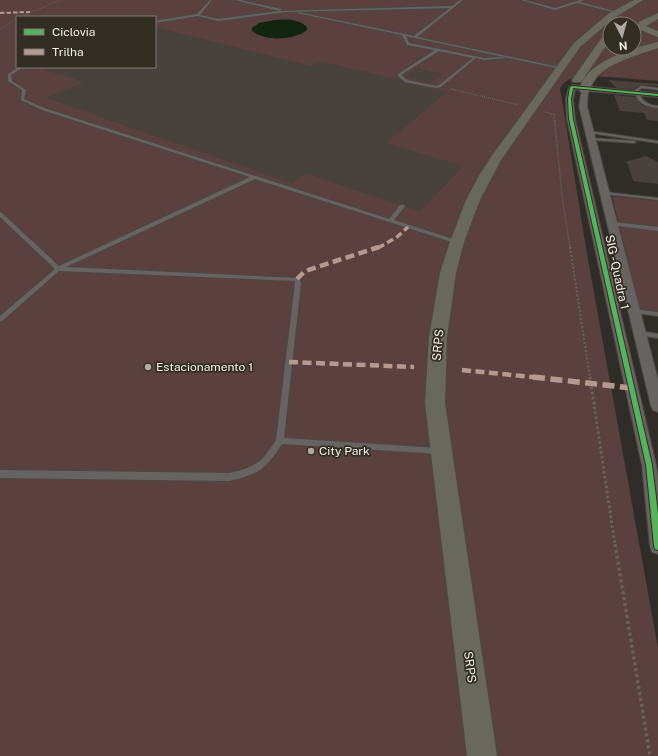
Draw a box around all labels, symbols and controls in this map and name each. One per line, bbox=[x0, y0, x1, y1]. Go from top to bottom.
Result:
legend bbox=[16, 16, 156, 68]
north arrow bbox=[602, 16, 642, 56]
text: Ciclovia bbox=[52, 25, 95, 39]
text: N bbox=[618, 40, 628, 52]
text: Trilha bbox=[52, 45, 84, 59]
street label: SIG - Quadra 1 bbox=[602, 233, 632, 311]
street label: SRPS bbox=[430, 328, 446, 362]
place label: Estacionamento 1 bbox=[156, 360, 253, 374]
marker: Estacionamento 1 bbox=[143, 362, 153, 372]
place label: City Park bbox=[319, 444, 370, 458]
marker: City Park bbox=[306, 446, 316, 456]
street label: SRPS bbox=[461, 650, 479, 684]

